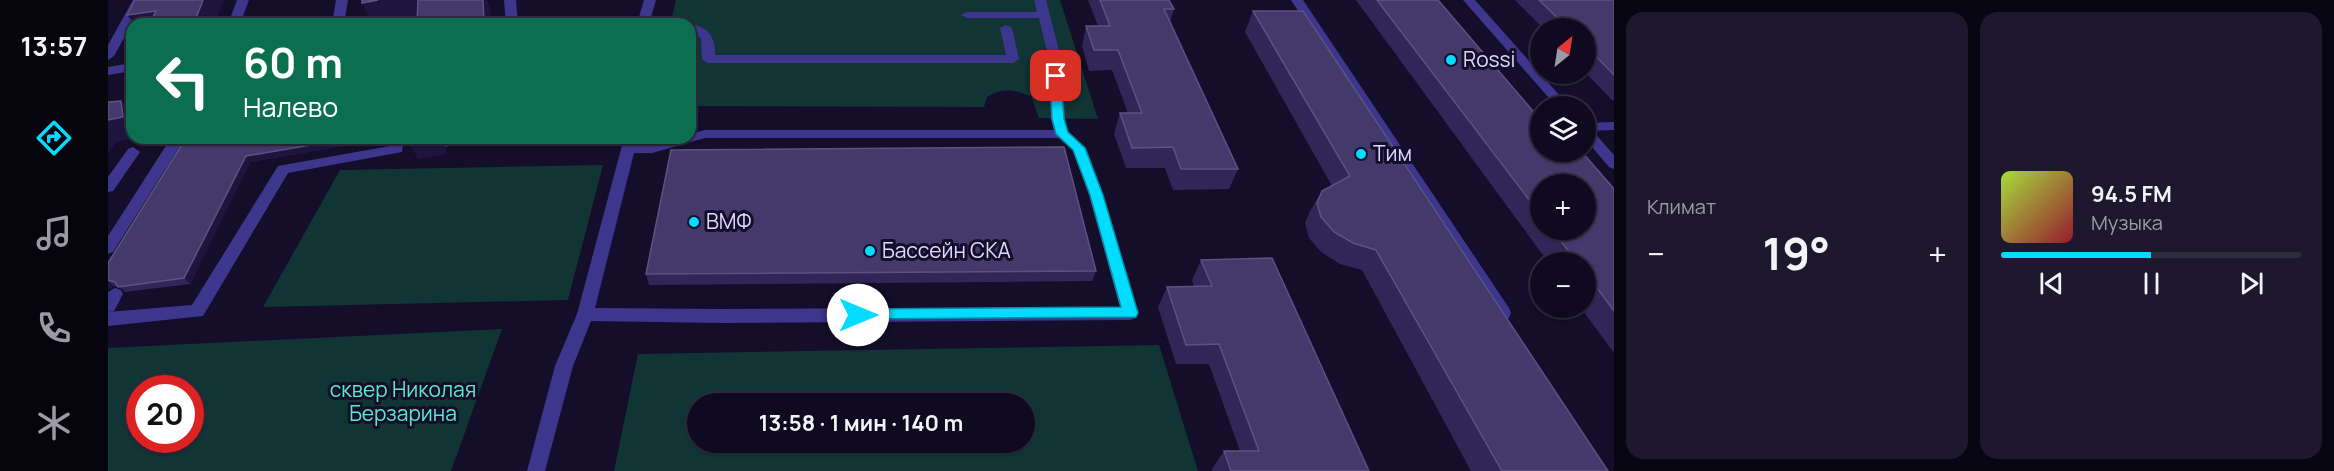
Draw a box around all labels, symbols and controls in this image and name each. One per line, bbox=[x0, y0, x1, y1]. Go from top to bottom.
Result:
north arrow bbox=[1530, 18, 1596, 84]
map controls bbox=[1530, 18, 1596, 318]
text: 13:57 bbox=[20, 27, 88, 64]
text: 60 m bbox=[243, 33, 343, 91]
icon: left bbox=[144, 42, 222, 120]
place label: Rossi bbox=[1463, 45, 1516, 73]
pin bbox=[1030, 50, 1081, 101]
marker: Rossi bbox=[1444, 53, 1458, 67]
icon: arrive bbox=[1039, 59, 1072, 92]
text: Налево bbox=[243, 88, 338, 125]
button: layers bbox=[1530, 96, 1596, 162]
icon: directions bbox=[33, 117, 75, 159]
place label: Тим bbox=[1373, 139, 1412, 167]
marker: Тим bbox=[1354, 147, 1368, 161]
button: + bbox=[1530, 174, 1596, 240]
text: 94.5 FM bbox=[2091, 179, 2172, 209]
text: Климат bbox=[1647, 193, 1716, 220]
place label: ВМФ bbox=[706, 207, 752, 235]
text: Музыка bbox=[2091, 209, 2163, 236]
icon: music bbox=[33, 212, 75, 254]
marker: ВМФ bbox=[687, 215, 701, 229]
text: 19° bbox=[1762, 222, 1830, 284]
text: − bbox=[1647, 231, 1665, 276]
text: + bbox=[1928, 231, 1947, 276]
place label: Бассейн СКА bbox=[882, 236, 1011, 264]
marker: Бассейн СКА bbox=[863, 244, 877, 258]
button: − bbox=[1530, 252, 1596, 318]
icon: previous bbox=[2035, 267, 2068, 300]
icon: pause bbox=[2135, 267, 2168, 300]
icon: next bbox=[2235, 267, 2268, 300]
position arrow bbox=[826, 283, 890, 347]
icon: phone bbox=[33, 307, 75, 349]
speed limit sign: 20 bbox=[126, 375, 204, 453]
park label: сквер Николая Берзарина bbox=[330, 375, 476, 427]
icon: climate bbox=[33, 402, 75, 444]
text: 13:58 · 1 мин · 140 m bbox=[759, 408, 963, 438]

